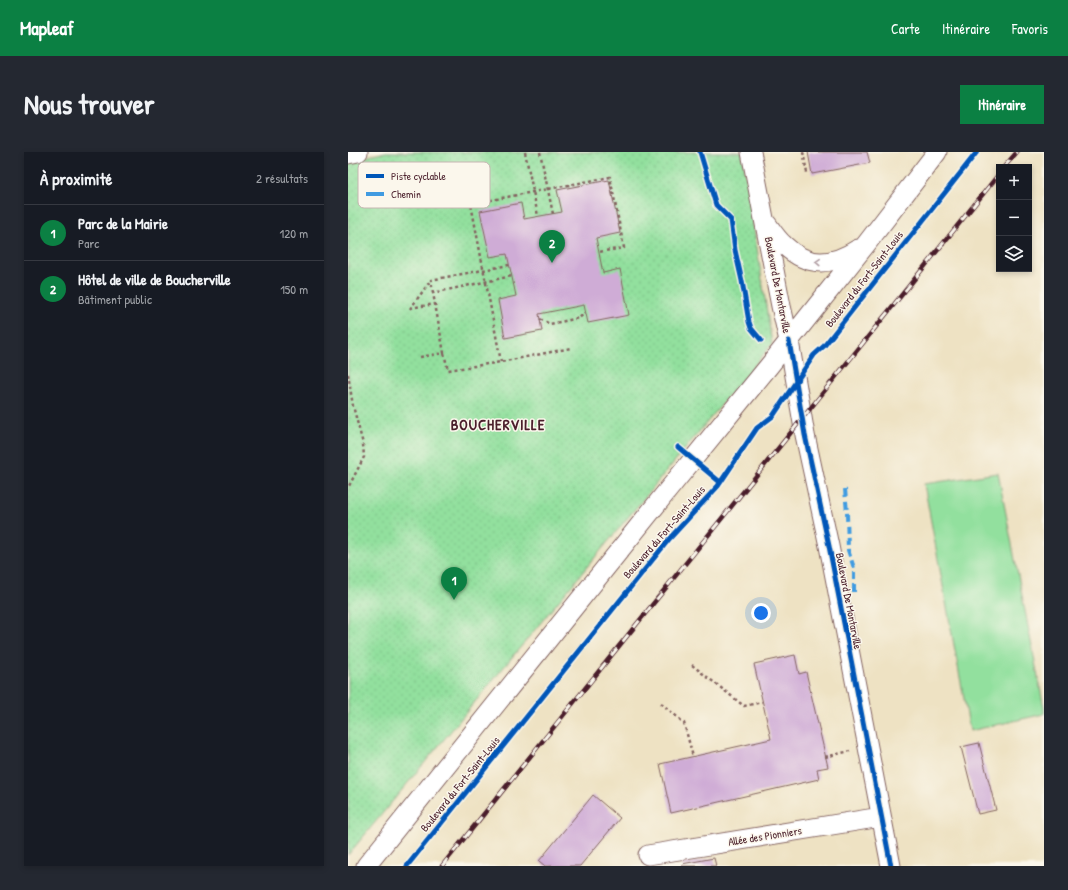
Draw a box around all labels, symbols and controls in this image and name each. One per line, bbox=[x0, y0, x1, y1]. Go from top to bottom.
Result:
text: Mapleaf bbox=[20, 15, 74, 41]
text: Carte bbox=[891, 19, 920, 38]
text: Itinéraire bbox=[942, 19, 990, 38]
text: Favoris bbox=[1012, 19, 1048, 38]
text: Nous trouver bbox=[24, 85, 155, 123]
button: Itinéraire bbox=[960, 85, 1044, 124]
legend bbox=[358, 162, 490, 208]
map controls bbox=[996, 164, 1032, 272]
button: + bbox=[996, 164, 1032, 200]
text: À proximité bbox=[40, 167, 112, 190]
text: 2 résultats bbox=[256, 169, 308, 187]
text: Piste cyclable bbox=[391, 169, 447, 183]
text: Chemin bbox=[391, 187, 421, 201]
button: − bbox=[996, 200, 1032, 236]
text: Parc de la Mairie bbox=[78, 213, 168, 234]
text: 1 bbox=[51, 224, 55, 242]
text: 120 m bbox=[280, 224, 308, 242]
street label: Boulevard du Fort-Saint-Louis bbox=[822, 228, 906, 330]
pin: 2 bbox=[539, 230, 565, 263]
text: Parc bbox=[78, 234, 99, 252]
street label: Boulevard De Montarville bbox=[762, 236, 794, 335]
button: layers bbox=[996, 236, 1032, 272]
one-way arrow bbox=[815, 257, 822, 266]
text: Hôtel de ville de Boucherville bbox=[78, 269, 231, 290]
text: 2 bbox=[50, 280, 56, 298]
text: 150 m bbox=[280, 280, 308, 298]
text: Bâtiment public bbox=[78, 290, 152, 308]
district label: BOUCHERVILLE bbox=[451, 414, 545, 435]
street label: Boulevard du Fort-Saint-Louis bbox=[620, 483, 708, 581]
street label: Boulevard De Montarville bbox=[833, 552, 865, 651]
pin: 1 bbox=[441, 567, 467, 600]
your location bbox=[751, 603, 771, 623]
street label: Boulevard du Fort-Saint-Louis bbox=[417, 734, 503, 834]
street label: Allée des Pionniers bbox=[727, 823, 803, 849]

